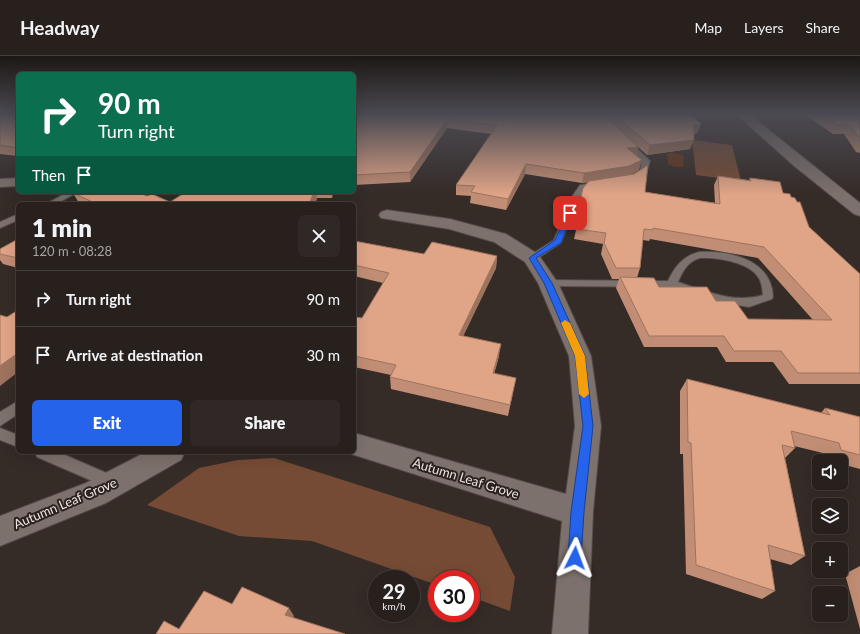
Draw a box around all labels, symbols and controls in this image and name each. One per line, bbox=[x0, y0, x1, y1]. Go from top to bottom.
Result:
text: Headway bbox=[20, 16, 99, 39]
text: Map bbox=[694, 19, 722, 36]
text: Layers bbox=[744, 19, 784, 36]
text: Share bbox=[806, 19, 840, 36]
text: 90 m bbox=[98, 86, 161, 120]
icon: right bbox=[32, 88, 84, 140]
text: Turn right bbox=[98, 120, 175, 142]
icon: arrive bbox=[73, 164, 95, 186]
text: Then bbox=[32, 166, 65, 184]
pin bbox=[553, 196, 587, 230]
icon: arrive bbox=[559, 202, 581, 224]
text: 1 min bbox=[32, 213, 92, 242]
button: close bbox=[298, 215, 340, 257]
text: 120 m · 08:28 bbox=[32, 243, 112, 259]
icon: right bbox=[32, 288, 54, 310]
text: Turn right bbox=[66, 290, 131, 308]
text: 90 m bbox=[306, 290, 340, 308]
icon: arrive bbox=[32, 344, 54, 366]
text: Arrive at destination bbox=[66, 346, 203, 364]
text: 30 m bbox=[306, 346, 340, 364]
button: Exit bbox=[32, 400, 182, 446]
button: Share bbox=[190, 400, 340, 446]
street label: Autumn Leaf Grove bbox=[411, 454, 521, 502]
map controls bbox=[812, 454, 848, 622]
button: sound bbox=[812, 454, 848, 490]
street label: Autumn Leaf Grove bbox=[11, 474, 119, 532]
button: layers bbox=[812, 498, 848, 534]
position arrow bbox=[554, 537, 596, 579]
button: + bbox=[812, 542, 848, 578]
speed limit sign: 30 bbox=[428, 570, 480, 622]
text: 29 bbox=[382, 579, 406, 603]
button: − bbox=[812, 586, 848, 622]
text: km/h bbox=[382, 600, 406, 612]

